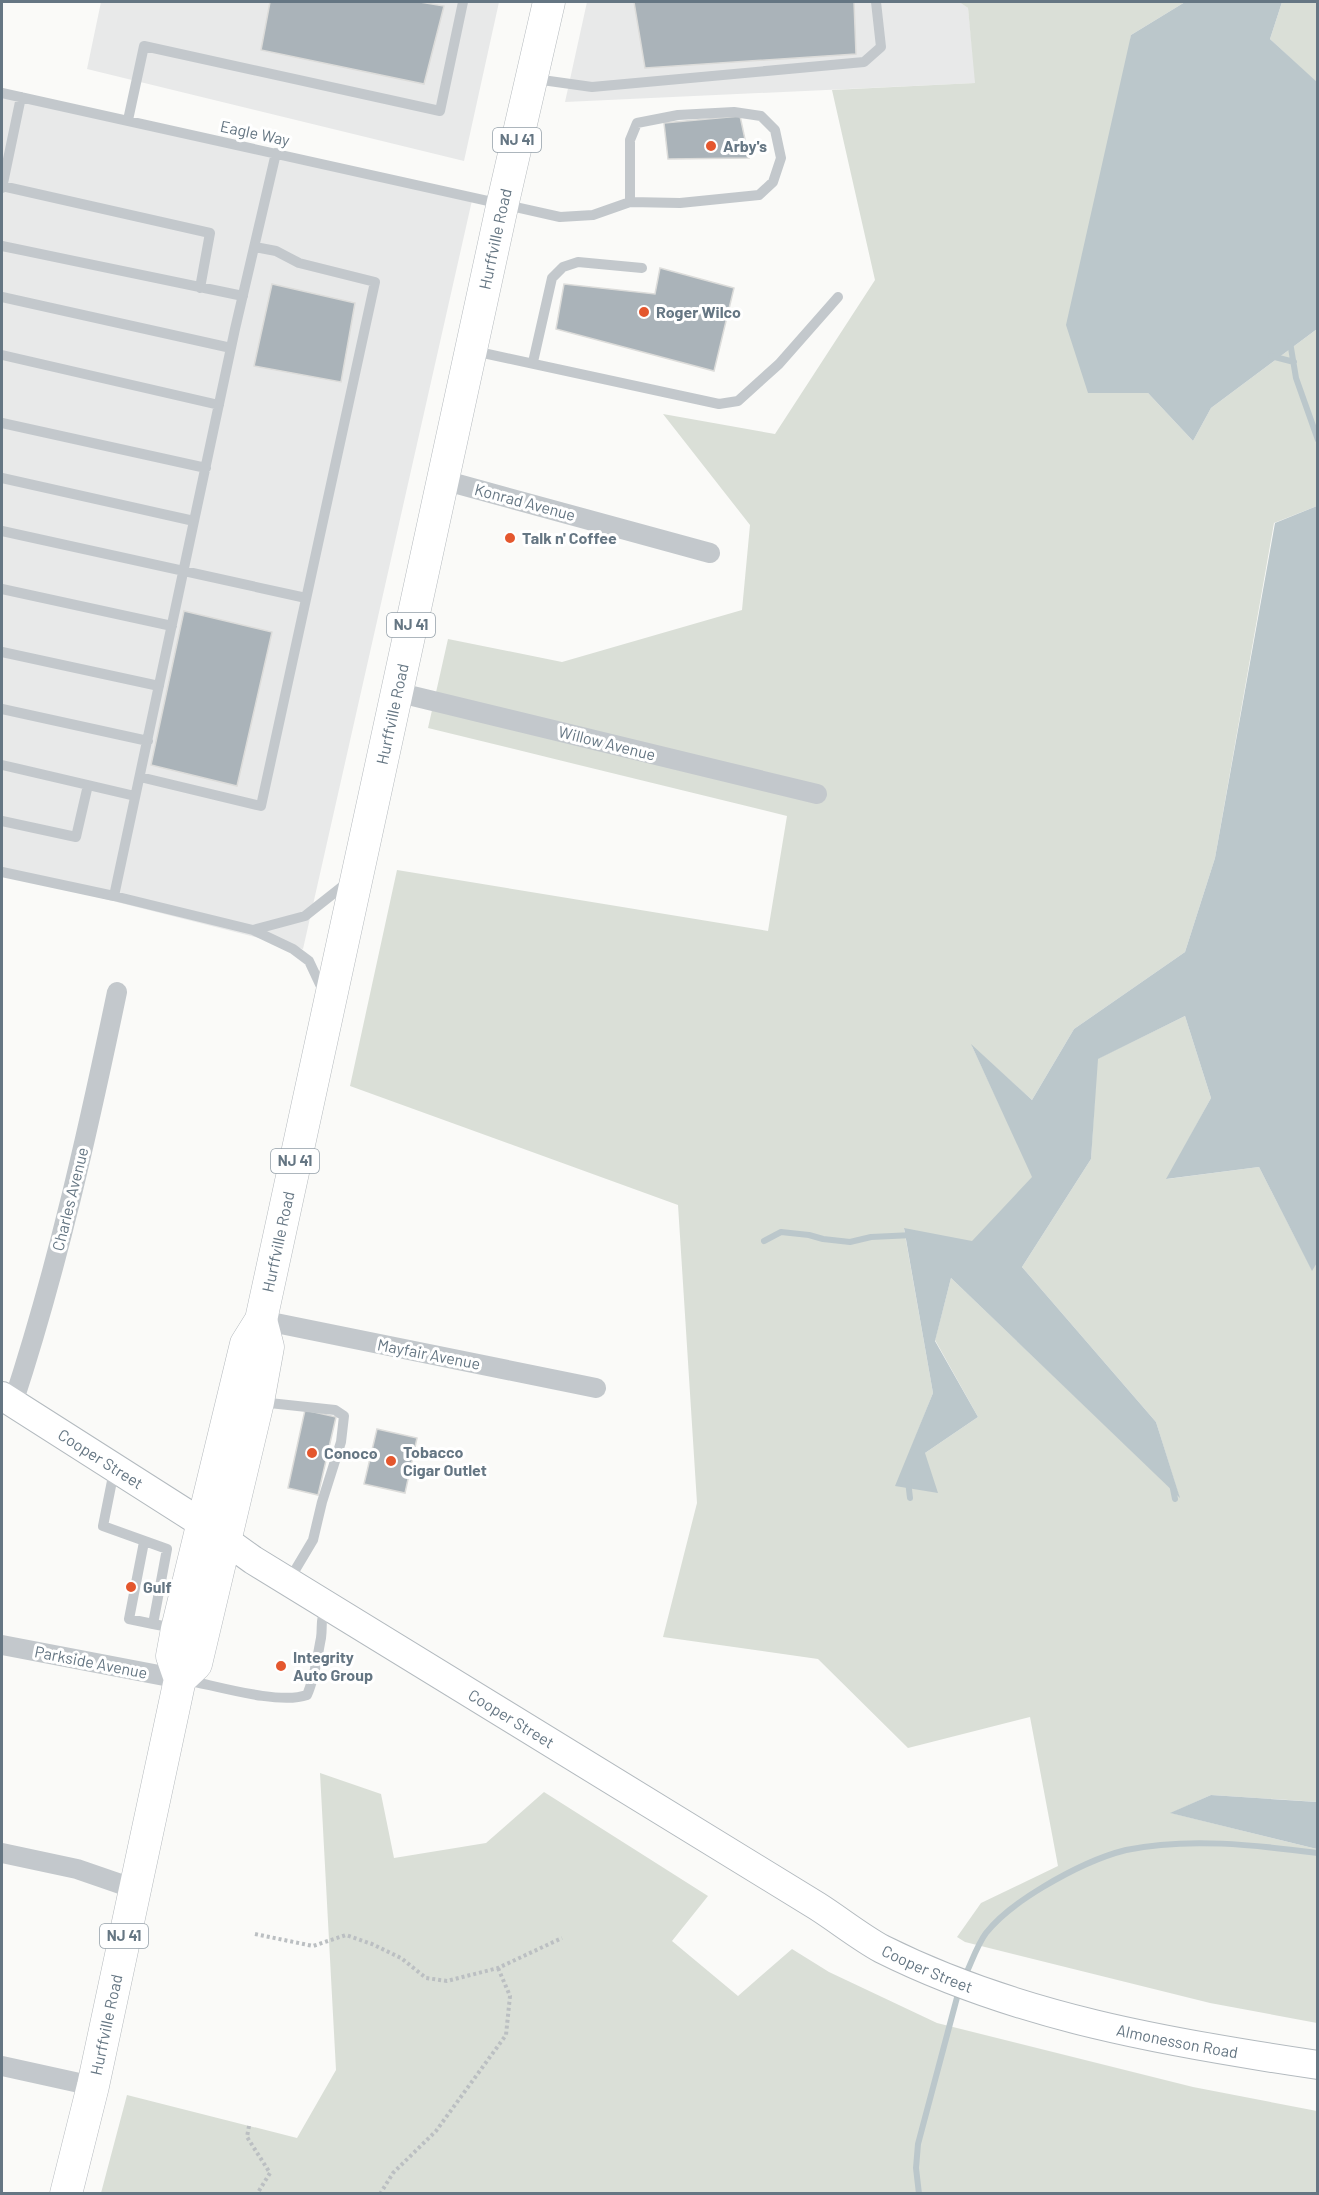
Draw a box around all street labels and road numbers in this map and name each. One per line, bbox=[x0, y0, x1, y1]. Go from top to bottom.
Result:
street label: Eagle Way bbox=[219, 116, 292, 149]
road number: NJ 41 bbox=[493, 128, 541, 152]
street label: Hurffville Road bbox=[474, 186, 515, 291]
street label: Konrad Avenue bbox=[473, 479, 578, 524]
road number: NJ 41 bbox=[387, 613, 435, 637]
street label: Hurffville Road bbox=[372, 662, 412, 766]
street label: Willow Avenue bbox=[557, 721, 658, 764]
street label: Charles Avenue bbox=[47, 1145, 92, 1253]
road number: NJ 41 bbox=[271, 1149, 319, 1173]
street label: Hurffville Road bbox=[257, 1189, 298, 1294]
street label: Mayfair Avenue bbox=[376, 1334, 482, 1373]
street label: Cooper Street bbox=[55, 1424, 147, 1493]
street label: Parkside Avenue bbox=[33, 1641, 149, 1682]
street label: Cooper Street bbox=[465, 1685, 558, 1752]
road number: NJ 41 bbox=[100, 1924, 148, 1948]
street label: Cooper Street bbox=[879, 1940, 976, 1996]
street label: Hurffville Road bbox=[86, 1972, 126, 2077]
street label: Almonesson Road bbox=[1115, 2020, 1240, 2061]

